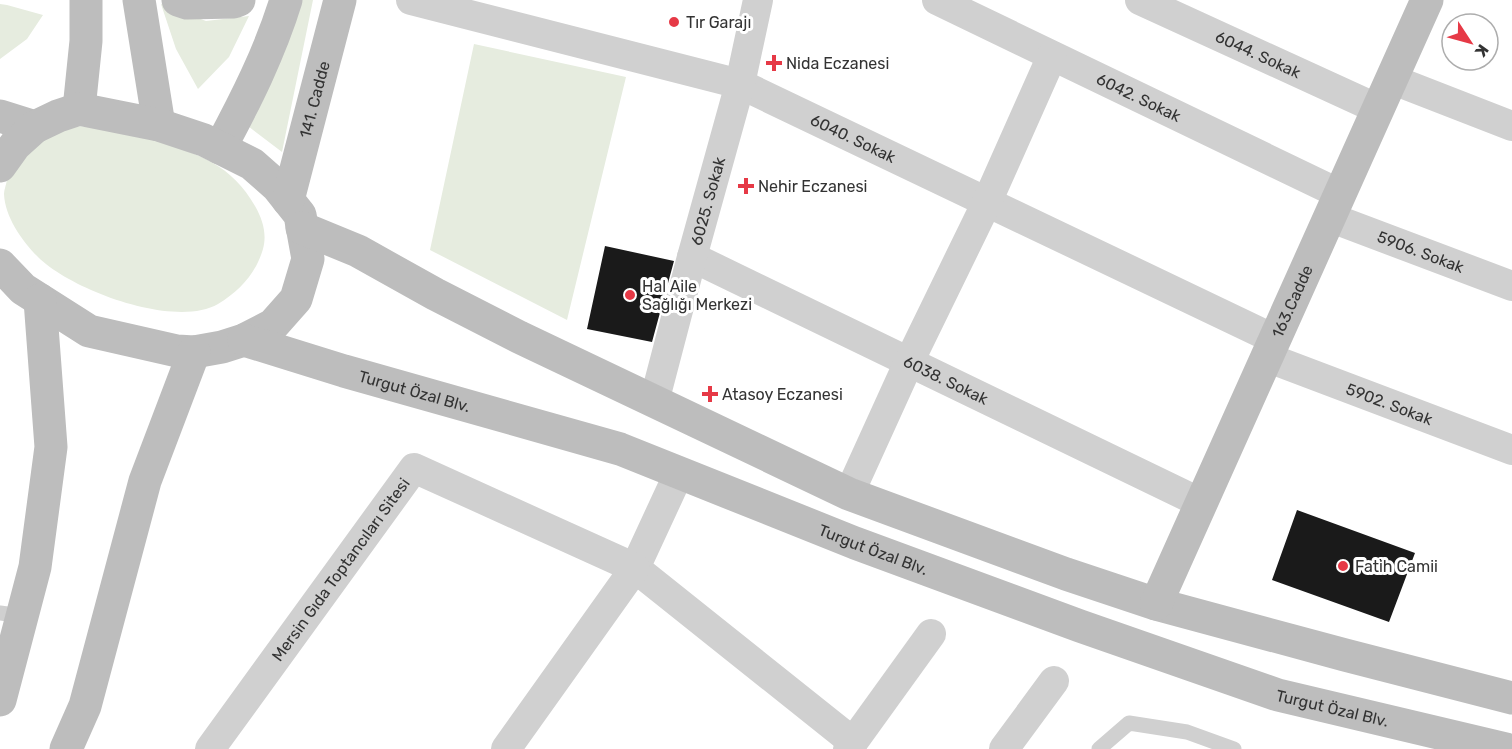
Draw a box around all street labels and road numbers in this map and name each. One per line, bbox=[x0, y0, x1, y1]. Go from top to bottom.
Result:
street label: 6044. Sokak bbox=[1212, 27, 1304, 83]
street label: 141. Cadde bbox=[296, 59, 334, 140]
street label: 6042. Sokak bbox=[1093, 69, 1185, 126]
street label: 6040. Sokak bbox=[807, 110, 899, 167]
street label: 6025. Sokak bbox=[687, 154, 730, 247]
street label: 5906. Sokak bbox=[1375, 227, 1467, 277]
street label: 163.Cadde bbox=[1268, 262, 1317, 341]
street label: 6038. Sokak bbox=[900, 352, 992, 409]
street label: Turgut Özal Blv. bbox=[356, 367, 472, 416]
street label: 5902. Sokak bbox=[1343, 379, 1436, 429]
street label: Mersin Gıda Toptancıları Sitesi bbox=[268, 474, 414, 665]
street label: Turgut Özal Blv. bbox=[816, 520, 930, 579]
street label: Turgut Özal Blv. bbox=[1274, 686, 1391, 731]

